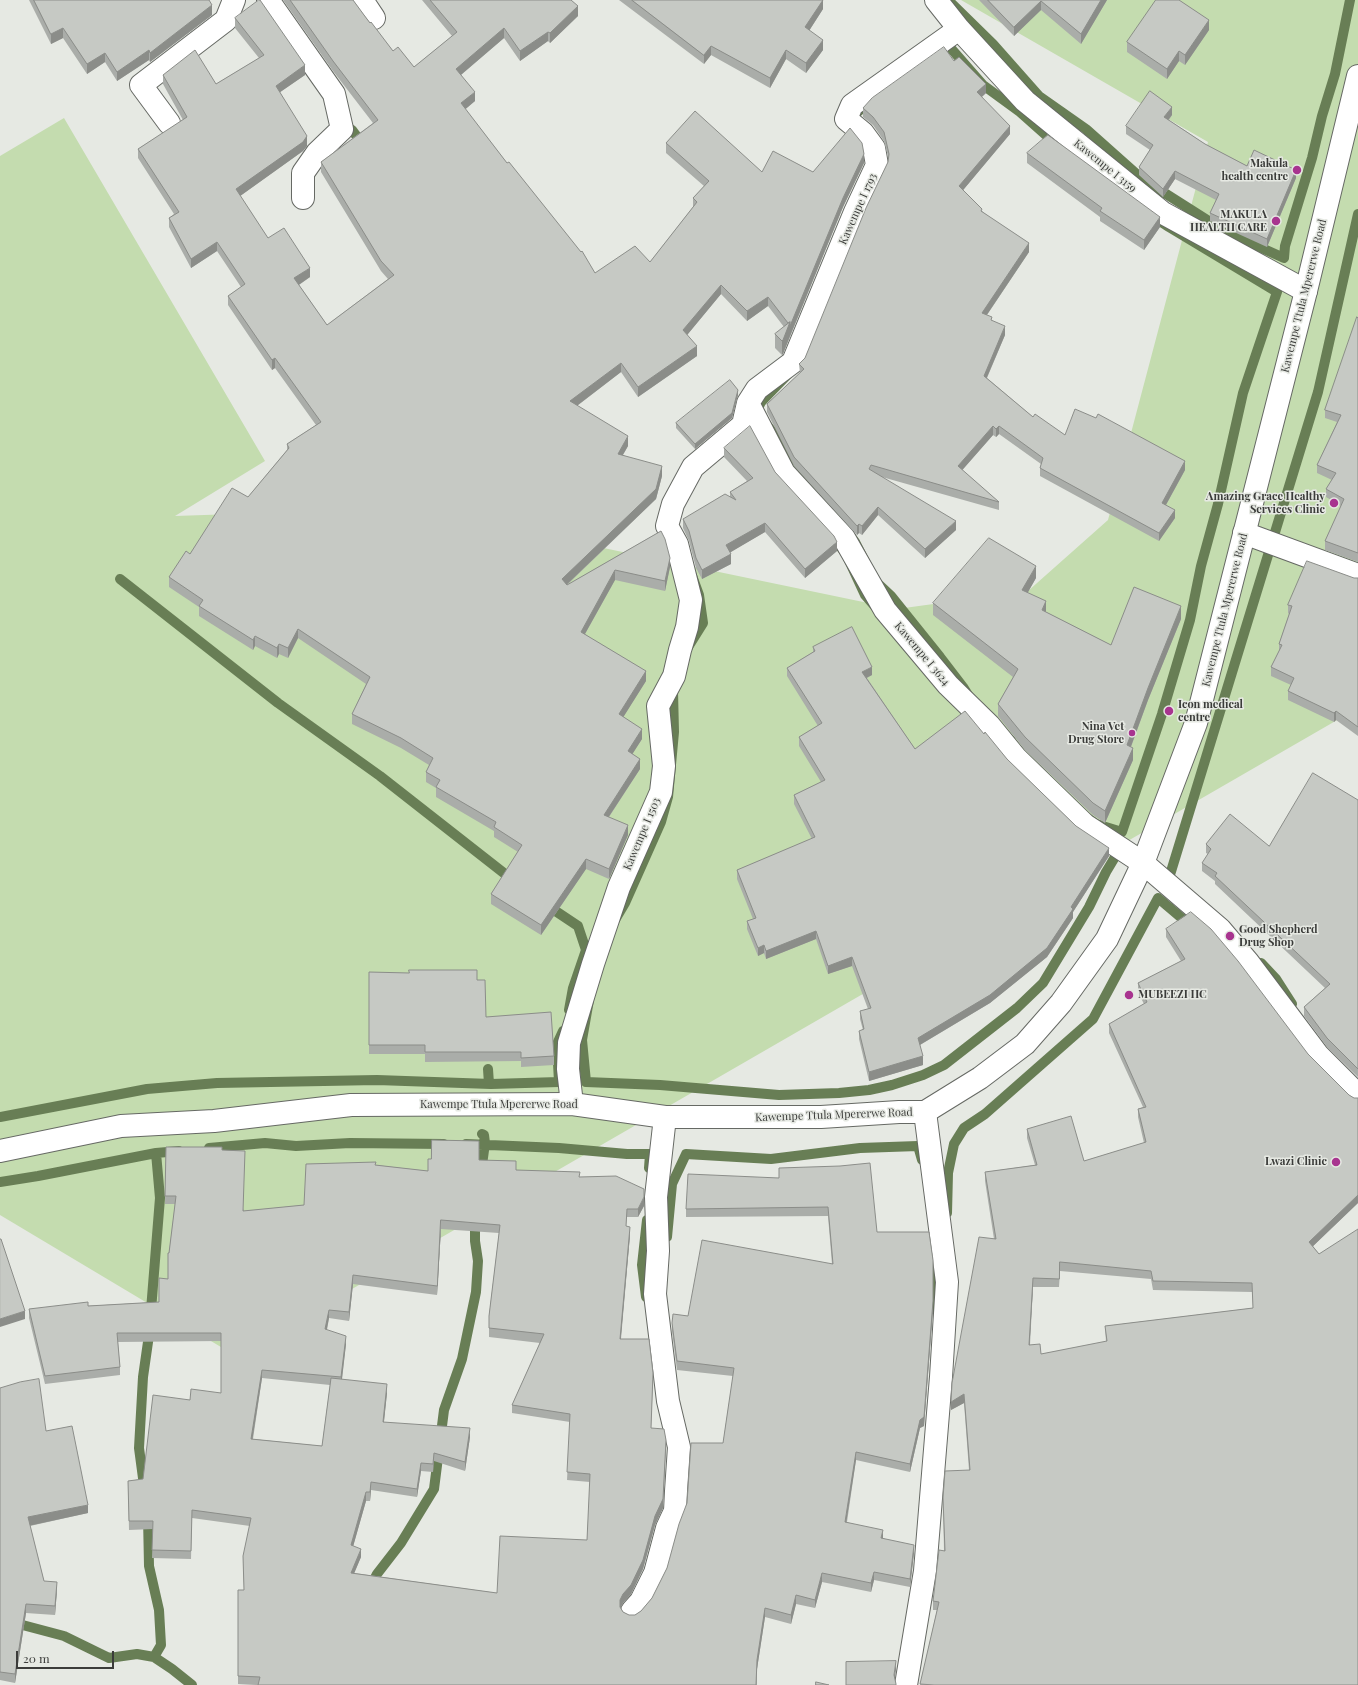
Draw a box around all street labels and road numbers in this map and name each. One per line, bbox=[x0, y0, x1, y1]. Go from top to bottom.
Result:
street label: Kawempe I 3159 bbox=[1071, 137, 1139, 195]
street label: Kawempe I 1793 bbox=[836, 171, 880, 247]
street label: Kawempe Ttula Mpererwe Road bbox=[1279, 218, 1329, 374]
street label: Kawempe Ttula Mpererwe Road bbox=[1200, 532, 1250, 688]
street label: Kawempe I 3624 bbox=[892, 620, 952, 688]
street label: Kawempe I 1503 bbox=[621, 796, 663, 872]
street label: Kawempe Ttula Mpererwe Road bbox=[420, 1098, 578, 1112]
street label: Kawempe Ttula Mpererwe Road bbox=[755, 1106, 913, 1124]

